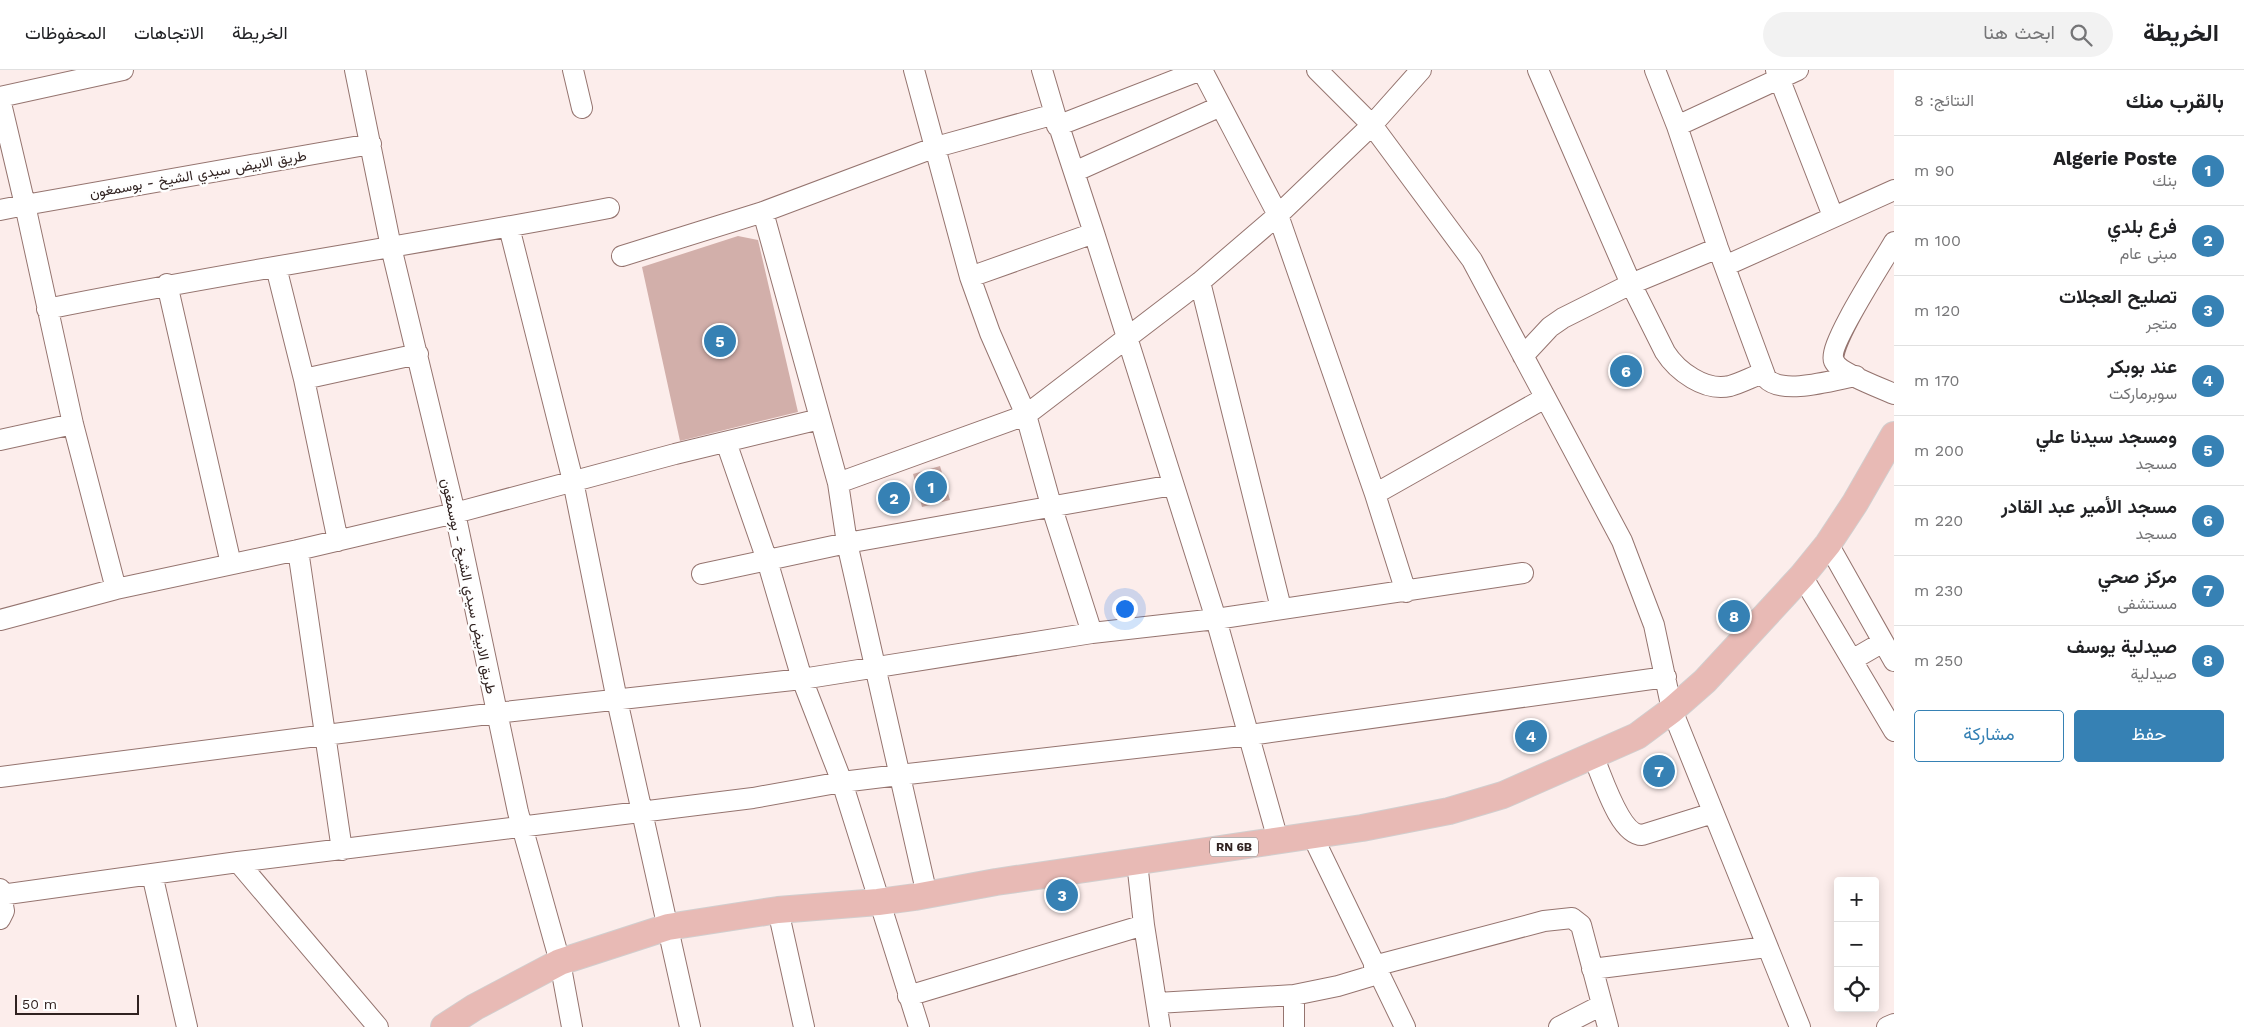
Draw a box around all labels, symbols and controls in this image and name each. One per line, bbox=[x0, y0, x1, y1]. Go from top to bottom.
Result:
search box bbox=[1763, 12, 2113, 57]
text: الخريطة bbox=[2143, 19, 2219, 47]
text: ابحث هنا bbox=[1983, 21, 2055, 44]
icon: search bbox=[2067, 21, 2095, 49]
text: المحفوظات bbox=[25, 22, 106, 43]
text: الاتجاهات bbox=[134, 22, 204, 43]
text: الخريطة bbox=[232, 22, 288, 43]
text: بالقرب منك bbox=[2126, 88, 2224, 113]
text: النتائج: 8 bbox=[1914, 91, 1974, 110]
street label: طريق الابيض سيدي الشيخ - بوسمغون bbox=[88, 147, 308, 205]
text: Algerie Poste bbox=[2053, 147, 2177, 170]
text: 90 m bbox=[1914, 161, 1955, 180]
text: 1 bbox=[2205, 161, 2211, 180]
text: بنك bbox=[2152, 171, 2177, 190]
text: فرع بلدي bbox=[2107, 215, 2177, 238]
text: 100 m bbox=[1914, 231, 1961, 250]
text: 2 bbox=[2203, 231, 2213, 250]
text: مبنى عام bbox=[2120, 244, 2177, 263]
text: تصليح العجلات bbox=[2059, 285, 2177, 308]
text: 120 m bbox=[1914, 301, 1960, 320]
text: 3 bbox=[2203, 301, 2213, 320]
text: متجر bbox=[2146, 314, 2177, 333]
pin: 5 bbox=[704, 322, 736, 360]
pin: 6 bbox=[1610, 352, 1642, 390]
text: عند بوبكر bbox=[2107, 355, 2177, 378]
text: 170 m bbox=[1914, 371, 1960, 390]
text: 4 bbox=[2203, 371, 2213, 390]
text: سوبرماركت bbox=[2109, 384, 2177, 403]
text: ومسجد سيدنا علي bbox=[2036, 425, 2177, 448]
text: 200 m bbox=[1914, 441, 1964, 460]
text: 5 bbox=[2203, 441, 2213, 460]
text: مسجد bbox=[2136, 454, 2177, 473]
pin: 1 bbox=[915, 468, 947, 506]
street label: طريق الابيض سيدي الشيخ - بوسمغون bbox=[434, 477, 500, 696]
pin: 2 bbox=[878, 479, 910, 517]
text: مسجد الأمير عبد القادر bbox=[2001, 495, 2177, 518]
text: 220 m bbox=[1914, 511, 1963, 530]
text: 6 bbox=[2203, 511, 2213, 530]
text: مسجد bbox=[2136, 524, 2177, 543]
text: مركز صحي bbox=[2098, 565, 2177, 588]
text: 230 m bbox=[1914, 581, 1963, 600]
text: 7 bbox=[2203, 581, 2213, 600]
text: مستشفى bbox=[2117, 594, 2177, 613]
your location bbox=[1112, 596, 1138, 622]
pin: 8 bbox=[1718, 597, 1750, 635]
text: صيدلية يوسف bbox=[2067, 635, 2177, 658]
text: 250 m bbox=[1914, 651, 1963, 670]
text: 8 bbox=[2203, 651, 2213, 670]
text: صيدلية bbox=[2131, 664, 2177, 683]
button: مشاركة bbox=[1914, 710, 2064, 762]
button: حفظ bbox=[2074, 710, 2224, 762]
pin: 4 bbox=[1515, 717, 1547, 755]
pin: 7 bbox=[1643, 752, 1675, 790]
road number: RN 6B bbox=[1210, 838, 1258, 856]
pin: 3 bbox=[1046, 876, 1078, 914]
map controls bbox=[1834, 877, 1879, 1012]
button: + bbox=[1834, 877, 1879, 922]
button: − bbox=[1834, 922, 1879, 967]
button: locate bbox=[1834, 967, 1879, 1012]
scale bar bbox=[15, 992, 139, 1015]
text: 50 m bbox=[22, 996, 57, 1012]

